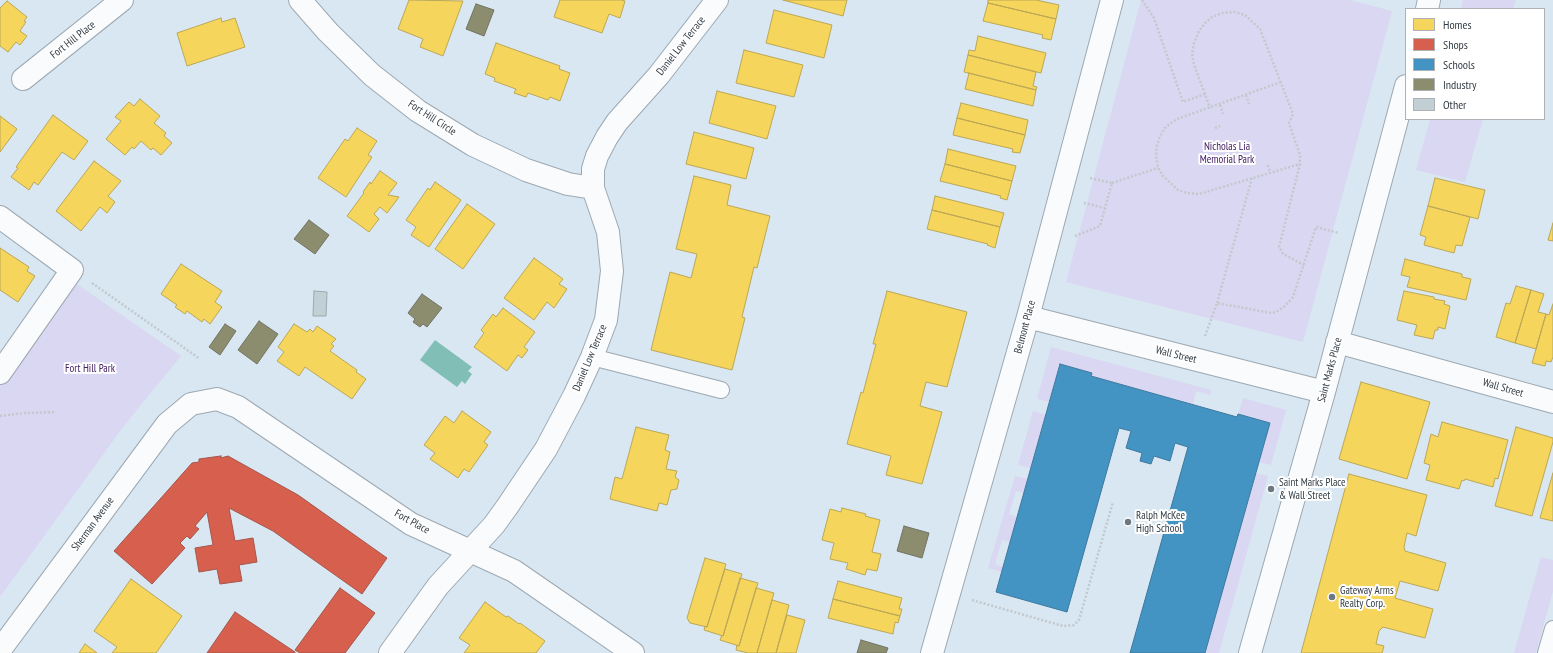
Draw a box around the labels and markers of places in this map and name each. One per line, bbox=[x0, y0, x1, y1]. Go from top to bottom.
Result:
place label: Saint Marks Place & Wall Street bbox=[1279, 476, 1346, 502]
marker: Saint Marks Place & Wall Street bbox=[1266, 484, 1276, 494]
place label: Ralph McKee High School bbox=[1136, 509, 1185, 535]
marker: Ralph McKee High School bbox=[1123, 517, 1133, 527]
place label: Gateway Arms Realty Corp. bbox=[1340, 584, 1394, 610]
marker: Gateway Arms Realty Corp. bbox=[1327, 592, 1337, 602]

